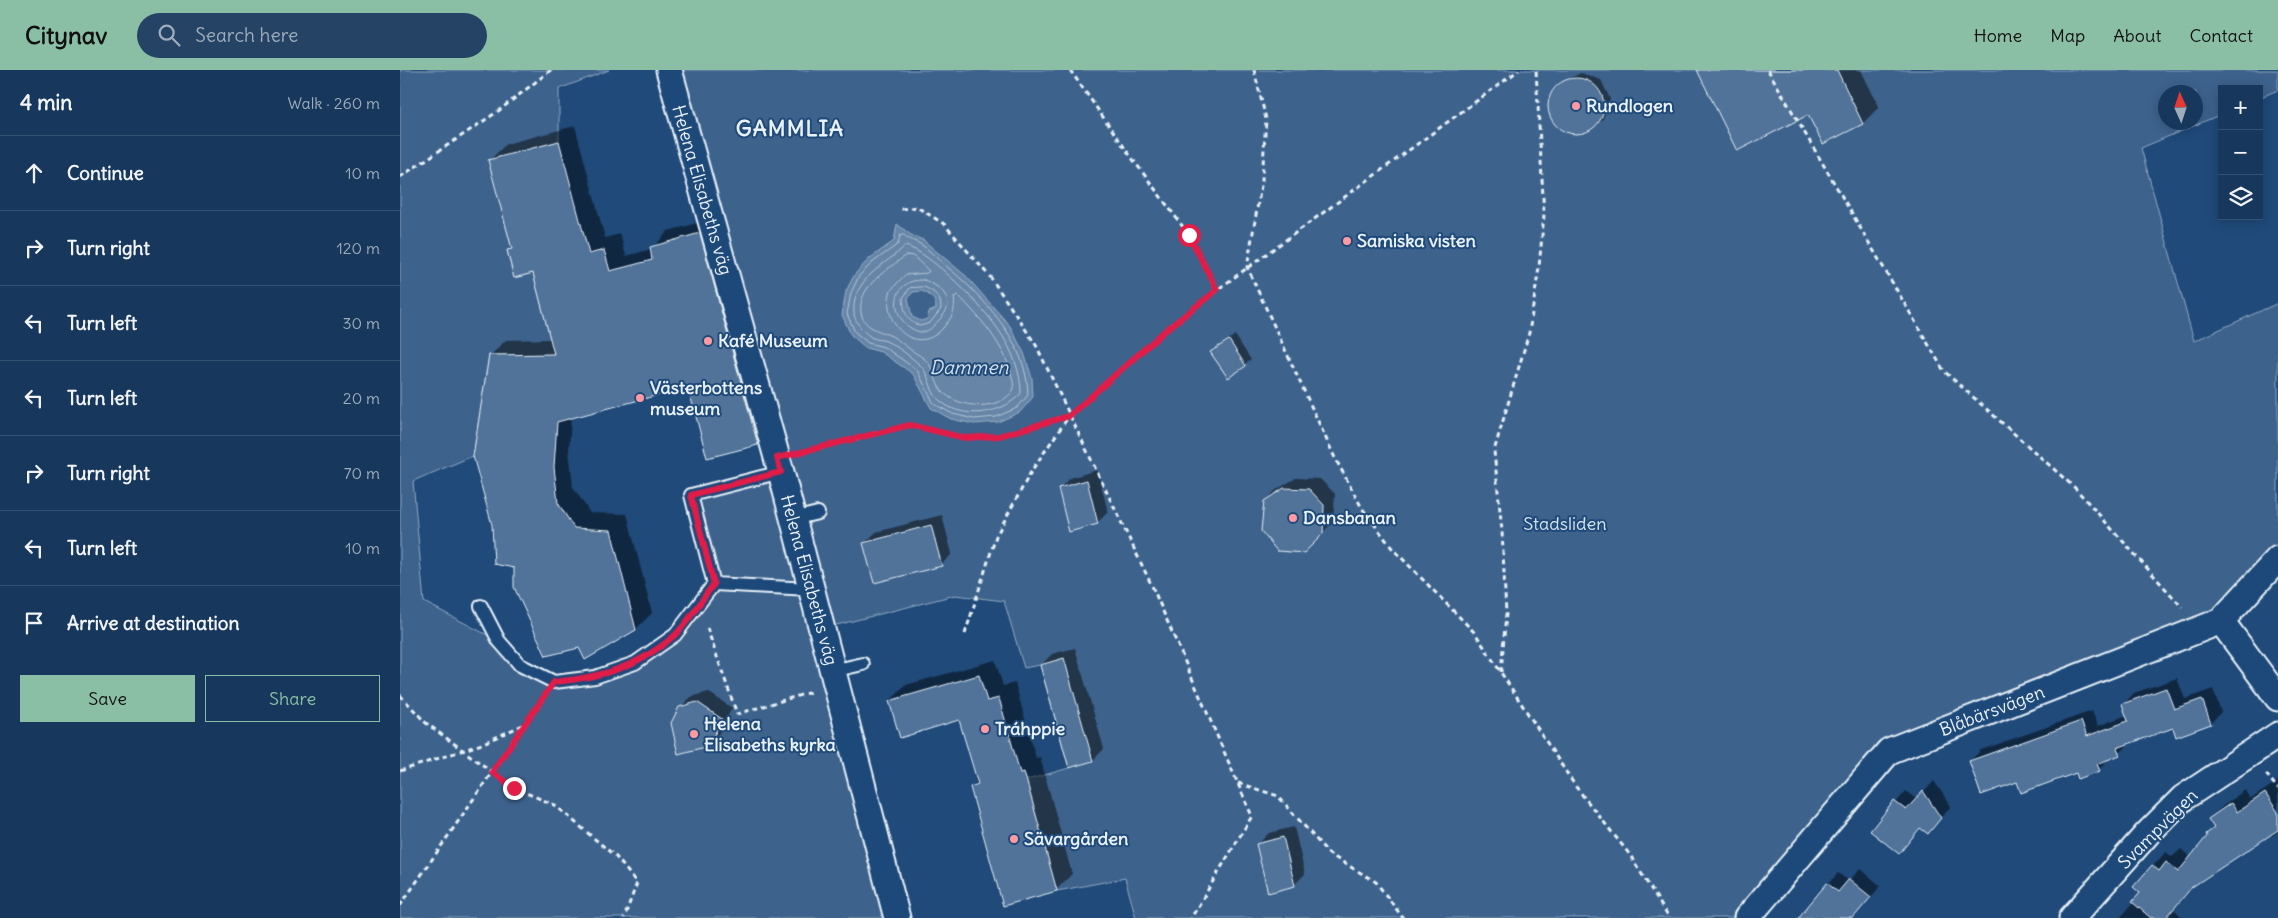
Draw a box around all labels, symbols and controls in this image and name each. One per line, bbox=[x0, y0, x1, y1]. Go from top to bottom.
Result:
search box bbox=[137, 13, 487, 58]
text: Citynav bbox=[25, 20, 107, 50]
icon: search bbox=[155, 21, 183, 49]
text: Search here bbox=[195, 23, 298, 47]
text: Home bbox=[1974, 24, 2022, 47]
text: Map bbox=[2050, 24, 2085, 47]
text: About bbox=[2113, 24, 2161, 47]
text: Contact bbox=[2189, 24, 2253, 47]
north arrow bbox=[2158, 85, 2203, 130]
map controls bbox=[2218, 85, 2263, 220]
button: + bbox=[2218, 85, 2263, 130]
text: 4 min bbox=[20, 89, 72, 116]
text: Walk · 260 m bbox=[288, 93, 380, 113]
place label: Rundlogen bbox=[1586, 94, 1674, 117]
marker: Rundlogen bbox=[1570, 100, 1582, 112]
street label: Helena Elisabeths väg bbox=[667, 102, 738, 278]
district label: GAMMLIA bbox=[736, 114, 844, 142]
button: − bbox=[2218, 130, 2263, 175]
icon: ahead bbox=[20, 159, 48, 187]
text: Continue bbox=[67, 161, 144, 185]
text: 10 m bbox=[345, 163, 380, 183]
button: layers bbox=[2218, 175, 2263, 220]
route start bbox=[1178, 224, 1201, 247]
place label: Samiska visten bbox=[1357, 229, 1476, 252]
icon: right bbox=[20, 234, 48, 262]
marker: Samiska visten bbox=[1341, 235, 1353, 247]
text: Turn right bbox=[67, 236, 150, 260]
text: 120 m bbox=[337, 238, 380, 258]
icon: left bbox=[20, 309, 48, 337]
text: Turn left bbox=[67, 311, 137, 335]
text: 30 m bbox=[343, 313, 380, 333]
place label: Kafé Museum bbox=[718, 329, 828, 352]
marker: Kafé Museum bbox=[702, 335, 714, 347]
water label: Dammen bbox=[930, 355, 1009, 379]
place label: Västerbottens museum bbox=[650, 376, 762, 420]
icon: left bbox=[20, 384, 48, 412]
text: Turn left bbox=[67, 386, 137, 410]
text: 20 m bbox=[343, 388, 380, 408]
marker: Västerbottens museum bbox=[634, 392, 646, 404]
icon: right bbox=[20, 459, 48, 487]
text: Turn right bbox=[67, 461, 150, 485]
text: 70 m bbox=[344, 463, 380, 483]
street label: Helena Elisabeths väg bbox=[776, 492, 843, 668]
place label: Dansbanan bbox=[1303, 506, 1397, 529]
marker: Dansbanan bbox=[1287, 512, 1299, 524]
park label: Stadsliden bbox=[1523, 512, 1607, 535]
icon: left bbox=[20, 534, 48, 562]
text: Turn left bbox=[67, 536, 137, 560]
text: 10 m bbox=[345, 538, 380, 558]
icon: arrive bbox=[20, 609, 48, 637]
text: Arrive at destination bbox=[67, 611, 240, 635]
button: Save bbox=[20, 675, 195, 722]
button: Share bbox=[205, 675, 380, 722]
street label: Blåbärsvägen bbox=[1936, 680, 2048, 741]
place label: Helena Elisabeths kyrka bbox=[704, 712, 836, 756]
place label: Tráhppie bbox=[995, 717, 1066, 740]
marker: Tráhppie bbox=[979, 723, 991, 735]
marker: Helena Elisabeths kyrka bbox=[688, 728, 700, 740]
route end bbox=[503, 777, 526, 800]
street label: Svampvägen bbox=[2113, 784, 2202, 873]
place label: Sävargården bbox=[1024, 827, 1129, 850]
marker: Sävargården bbox=[1008, 833, 1020, 845]

